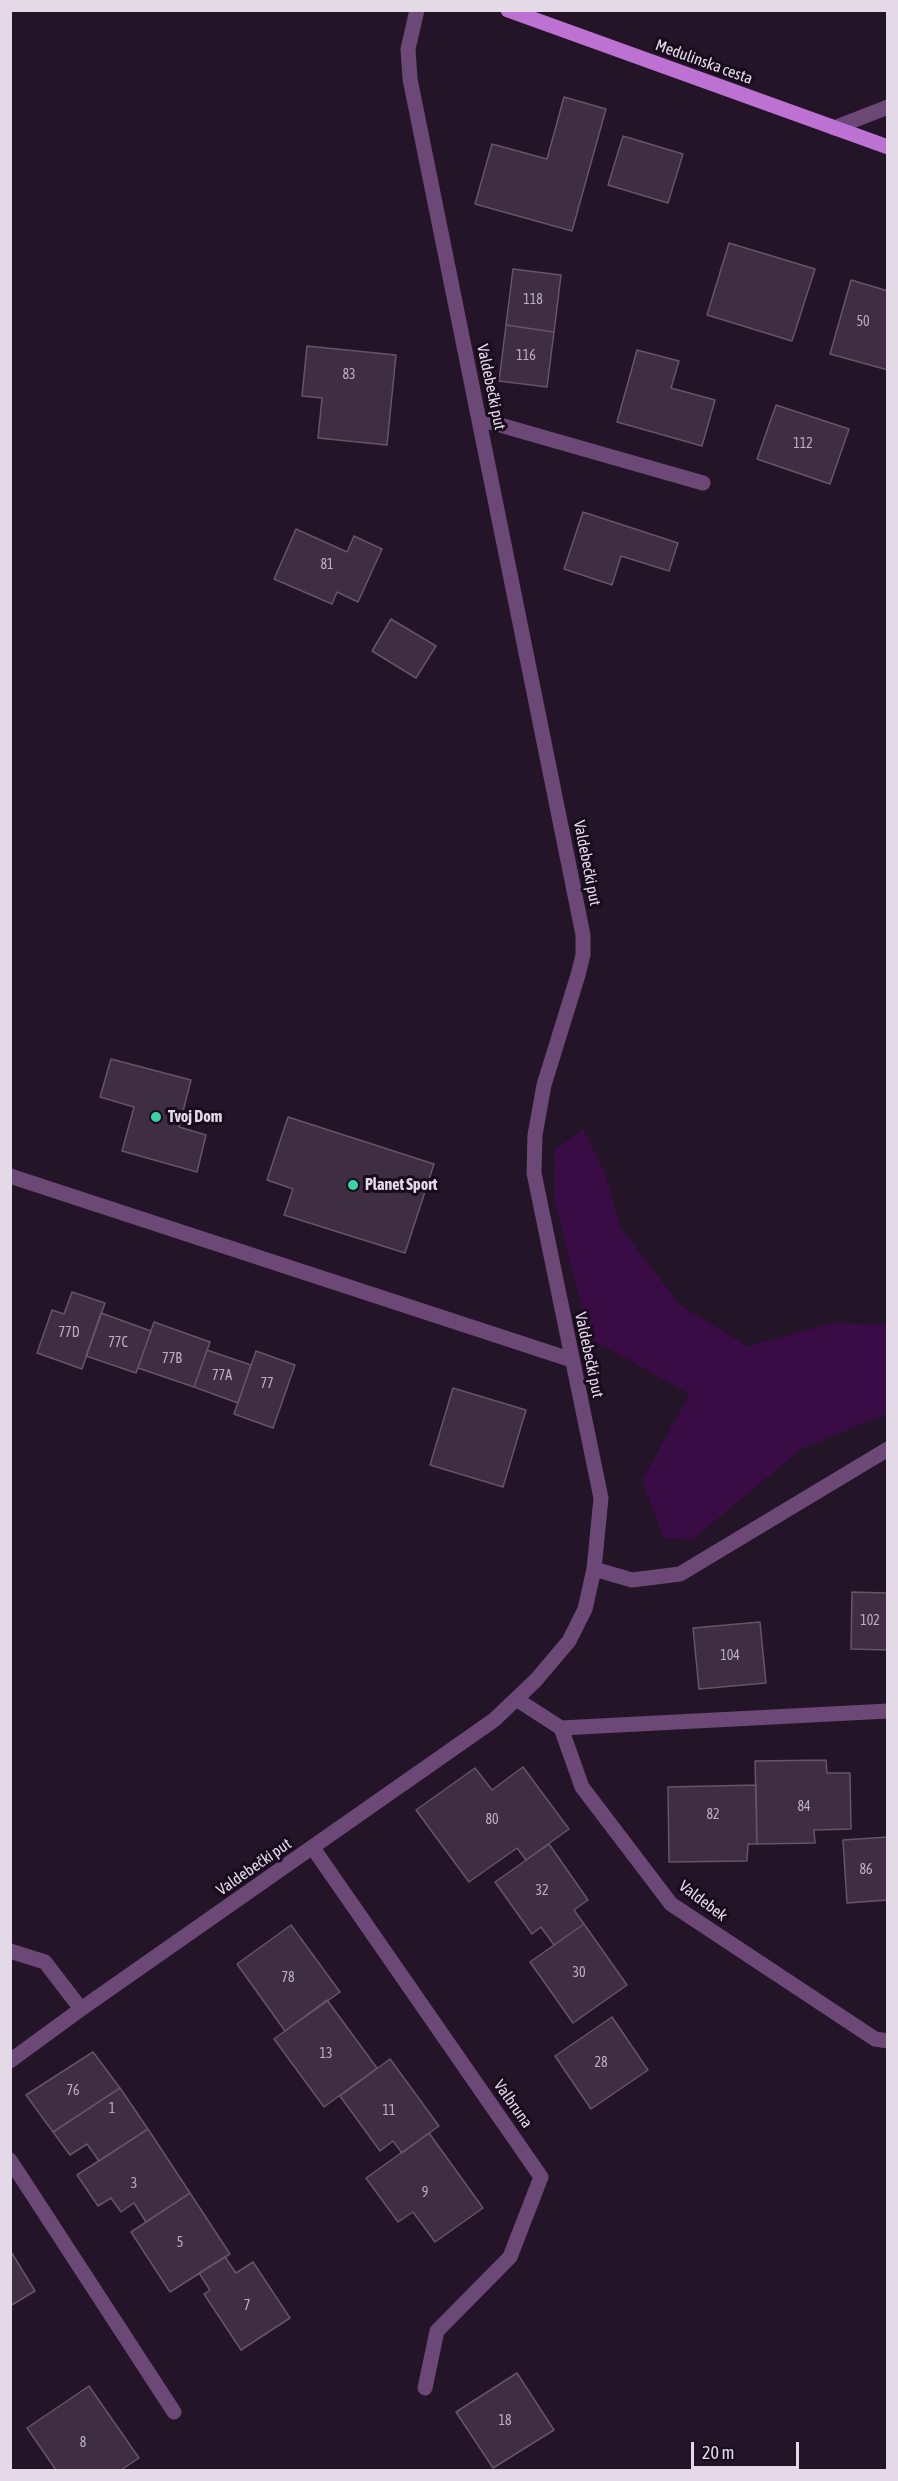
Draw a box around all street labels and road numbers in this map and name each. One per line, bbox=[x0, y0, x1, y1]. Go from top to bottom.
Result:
street label: Medulinska cesta bbox=[653, 36, 755, 88]
street label: Valdebečki put bbox=[473, 343, 509, 431]
street label: Valdebečki put bbox=[569, 819, 605, 907]
street label: Valdebečki put bbox=[571, 1311, 607, 1399]
street label: Valdebečki put bbox=[213, 1834, 295, 1900]
street label: Valdebek bbox=[675, 1877, 731, 1925]
street label: Valbruna bbox=[490, 2076, 536, 2132]

